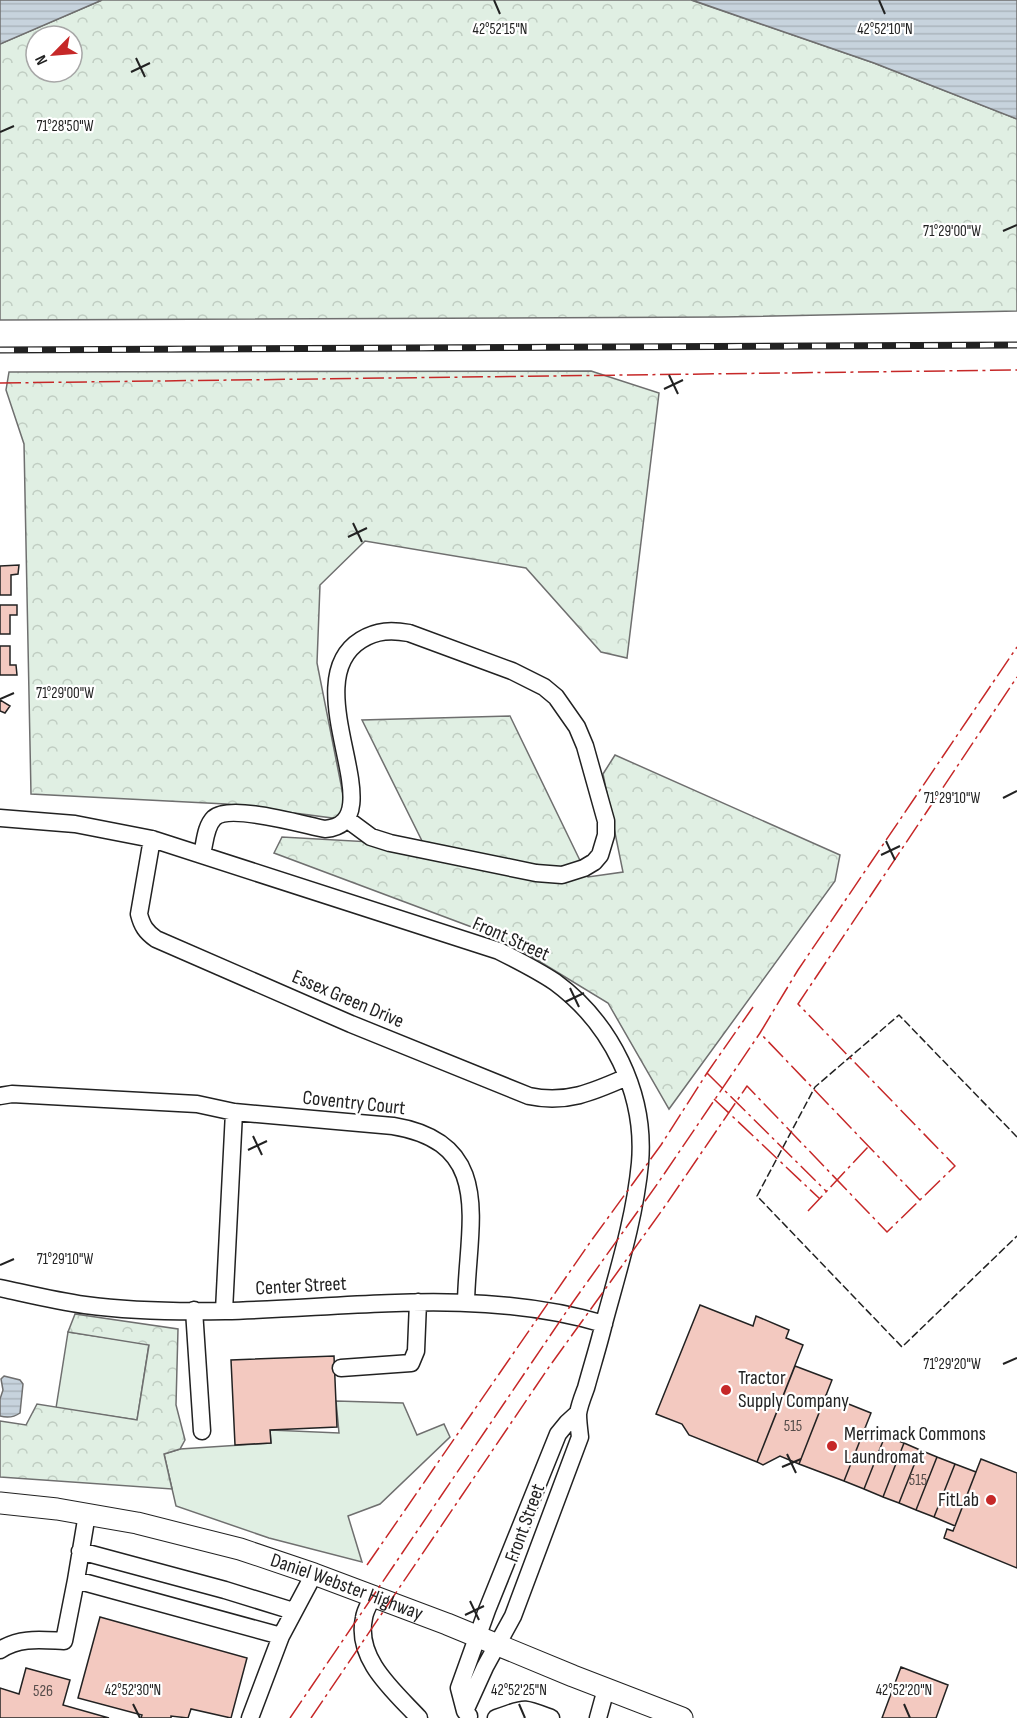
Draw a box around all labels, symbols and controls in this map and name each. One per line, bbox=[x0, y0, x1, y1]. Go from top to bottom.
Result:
text: 42°52'15"N bbox=[473, 20, 527, 39]
text: 42°52'10"N bbox=[857, 20, 913, 39]
north arrow bbox=[24, 24, 84, 84]
text: N bbox=[31, 52, 52, 68]
text: 71°28'50"W bbox=[37, 117, 94, 136]
text: 71°29'00"W bbox=[923, 222, 981, 241]
text: 71°29'00"W bbox=[36, 684, 94, 703]
text: 71°29'10"W bbox=[924, 789, 980, 808]
street label: Front Street bbox=[469, 911, 553, 967]
street label: Essex Green Drive bbox=[288, 965, 408, 1033]
street label: Coventry Court bbox=[301, 1086, 407, 1120]
text: 71°29'10"W bbox=[37, 1250, 93, 1269]
street label: Center Street bbox=[255, 1272, 347, 1300]
text: 71°29'20"W bbox=[923, 1355, 981, 1374]
place label: Tractor Supply Company bbox=[738, 1366, 849, 1413]
marker: Tractor Supply Company bbox=[719, 1383, 733, 1397]
house number: 515 bbox=[784, 1417, 802, 1436]
place label: Merrimack Commons Laundromat bbox=[844, 1422, 986, 1469]
marker: Merrimack Commons Laundromat bbox=[825, 1439, 839, 1453]
house number: 515 bbox=[909, 1471, 927, 1490]
street label: Front Street bbox=[500, 1481, 550, 1565]
place label: FitLab bbox=[938, 1488, 979, 1512]
marker: FitLab bbox=[984, 1493, 998, 1507]
street label: Daniel Webster Highway bbox=[267, 1548, 427, 1626]
text: 42°52'30"N bbox=[105, 1681, 161, 1700]
text: 42°52'25"N bbox=[491, 1681, 547, 1700]
text: 42°52'20"N bbox=[876, 1681, 932, 1700]
house number: 526 bbox=[33, 1682, 53, 1701]

